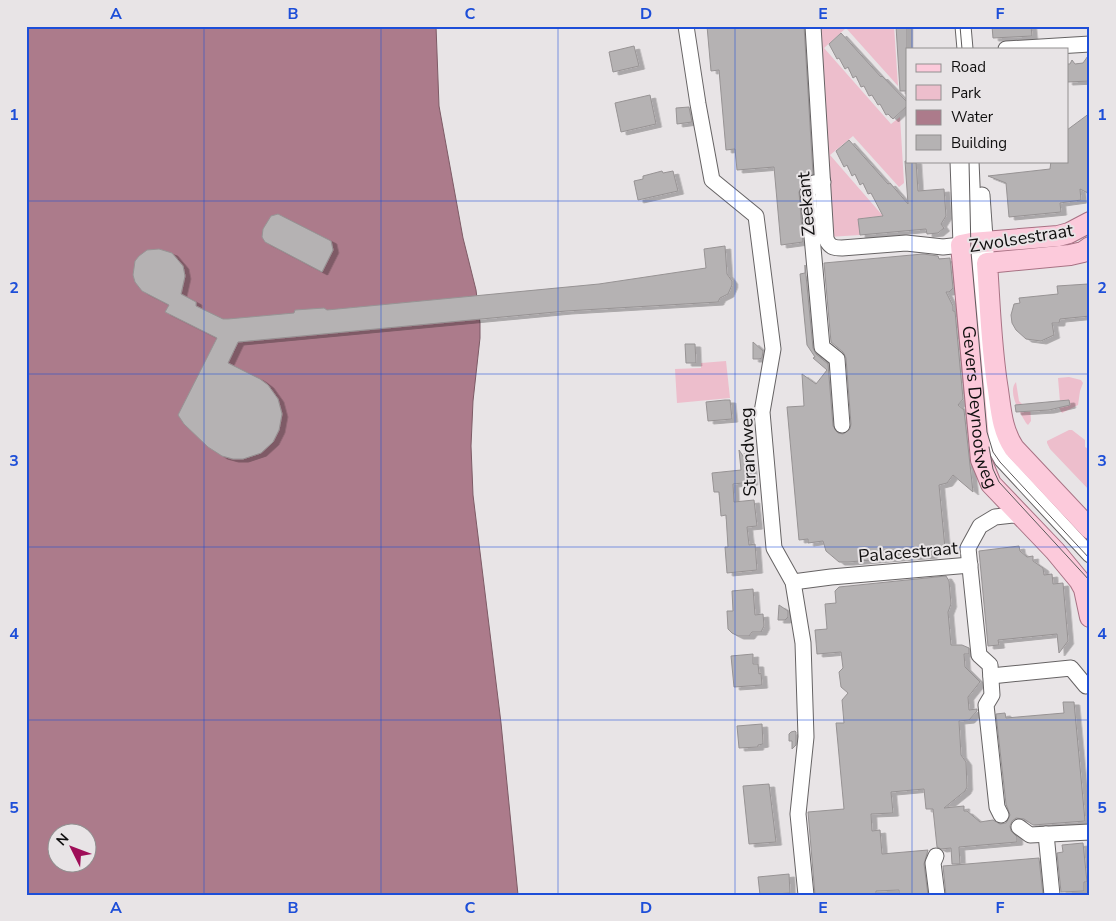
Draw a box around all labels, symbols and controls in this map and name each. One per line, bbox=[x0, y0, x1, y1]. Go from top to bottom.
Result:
text: A bbox=[110, 3, 122, 25]
text: B bbox=[287, 3, 299, 25]
text: C bbox=[465, 3, 476, 25]
text: D bbox=[640, 3, 652, 25]
text: E bbox=[818, 3, 828, 25]
text: F bbox=[996, 3, 1005, 25]
legend bbox=[906, 48, 1068, 162]
text: Road bbox=[951, 57, 986, 77]
text: Park bbox=[951, 83, 981, 103]
text: 1 bbox=[9, 104, 19, 126]
text: 1 bbox=[1097, 104, 1107, 126]
text: Water bbox=[951, 107, 994, 127]
text: Building bbox=[951, 133, 1007, 153]
street label: Zeekant bbox=[791, 170, 821, 237]
street label: Zwolsestraat bbox=[967, 218, 1076, 258]
text: 2 bbox=[9, 277, 19, 299]
text: 2 bbox=[1097, 277, 1107, 299]
street label: Gevers Deynootweg bbox=[957, 325, 1004, 492]
street label: Strandweg bbox=[734, 407, 762, 497]
text: 3 bbox=[9, 450, 19, 472]
text: 3 bbox=[1097, 450, 1107, 472]
street label: Palacestraat bbox=[857, 536, 959, 568]
text: 4 bbox=[9, 623, 19, 645]
text: 4 bbox=[1097, 623, 1107, 645]
text: 5 bbox=[9, 797, 19, 819]
text: 5 bbox=[1097, 797, 1107, 819]
north arrow bbox=[48, 824, 98, 874]
text: N bbox=[52, 829, 73, 850]
text: A bbox=[110, 897, 122, 919]
text: B bbox=[287, 897, 299, 919]
text: C bbox=[465, 897, 476, 919]
text: D bbox=[640, 897, 652, 919]
text: E bbox=[818, 897, 828, 919]
text: F bbox=[996, 897, 1005, 919]

